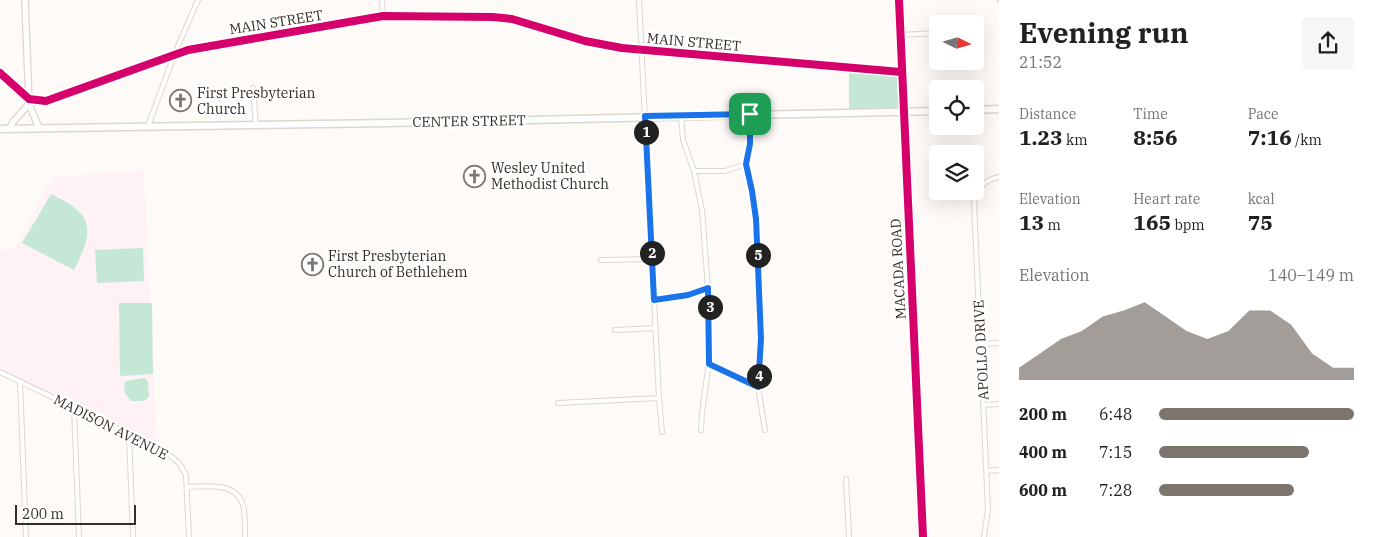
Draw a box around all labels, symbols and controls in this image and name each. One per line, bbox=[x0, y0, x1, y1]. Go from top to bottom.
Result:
street label: MAIN STREET bbox=[228, 6, 324, 38]
text: Evening run bbox=[1019, 14, 1188, 51]
north arrow bbox=[929, 15, 984, 70]
map controls bbox=[929, 15, 984, 200]
button: share bbox=[1302, 17, 1354, 69]
street label: MAIN STREET bbox=[646, 29, 742, 55]
text: 21:52 bbox=[1019, 52, 1062, 72]
button: locate bbox=[929, 80, 984, 135]
place label: First Presbyterian Church bbox=[197, 84, 316, 118]
church icon: First Presbyterian Church bbox=[169, 89, 193, 113]
pin bbox=[729, 93, 771, 135]
icon: arrive bbox=[736, 100, 764, 128]
text: Distance bbox=[1019, 105, 1076, 123]
text: Time bbox=[1133, 105, 1168, 123]
text: Pace bbox=[1248, 105, 1278, 123]
street label: CENTER STREET bbox=[412, 111, 526, 131]
pin: 1 bbox=[634, 120, 658, 144]
text: 1 bbox=[642, 123, 651, 141]
text: 1.23 bbox=[1019, 123, 1063, 151]
text: 8:56 bbox=[1133, 123, 1178, 151]
text: 7:16 bbox=[1248, 123, 1292, 151]
text: km bbox=[1063, 131, 1088, 149]
text: /km bbox=[1292, 131, 1322, 149]
button: layers bbox=[929, 145, 984, 200]
place label: Wesley United Methodist Church bbox=[491, 159, 609, 193]
church icon: Wesley United Methodist Church bbox=[463, 164, 487, 188]
text: Elevation bbox=[1019, 190, 1081, 208]
text: Heart rate bbox=[1133, 190, 1200, 208]
text: kcal bbox=[1248, 190, 1275, 208]
text: 13 bbox=[1019, 208, 1044, 236]
text: 165 bbox=[1133, 208, 1171, 236]
text: 75 bbox=[1248, 208, 1273, 236]
text: m bbox=[1044, 216, 1061, 234]
text: bpm bbox=[1171, 216, 1205, 234]
street label: MACADA ROAD bbox=[886, 218, 910, 320]
pin: 2 bbox=[640, 240, 664, 266]
pin: 5 bbox=[746, 242, 770, 268]
text: 2 bbox=[648, 244, 657, 262]
text: 5 bbox=[754, 246, 763, 264]
place label: First Presbyterian Church of Bethlehem bbox=[328, 247, 468, 281]
church icon: First Presbyterian Church of Bethlehem bbox=[300, 252, 324, 276]
text: Elevation bbox=[1019, 265, 1089, 285]
text: 140–149 m bbox=[1268, 265, 1354, 285]
pin: 3 bbox=[698, 294, 722, 320]
text: 3 bbox=[706, 298, 715, 316]
street label: APOLLO DRIVE bbox=[969, 299, 993, 401]
pin: 4 bbox=[746, 364, 772, 388]
text: 4 bbox=[755, 367, 764, 385]
street label: MADISON AVENUE bbox=[51, 390, 171, 464]
text: 200 m bbox=[1019, 404, 1067, 424]
text: 6:48 bbox=[1099, 404, 1132, 424]
text: 400 m bbox=[1019, 442, 1067, 462]
text: 7:15 bbox=[1099, 442, 1132, 462]
text: 600 m bbox=[1019, 480, 1067, 500]
text: 7:28 bbox=[1099, 480, 1132, 500]
scale bar bbox=[15, 502, 136, 525]
text: 200 m bbox=[22, 505, 64, 523]

